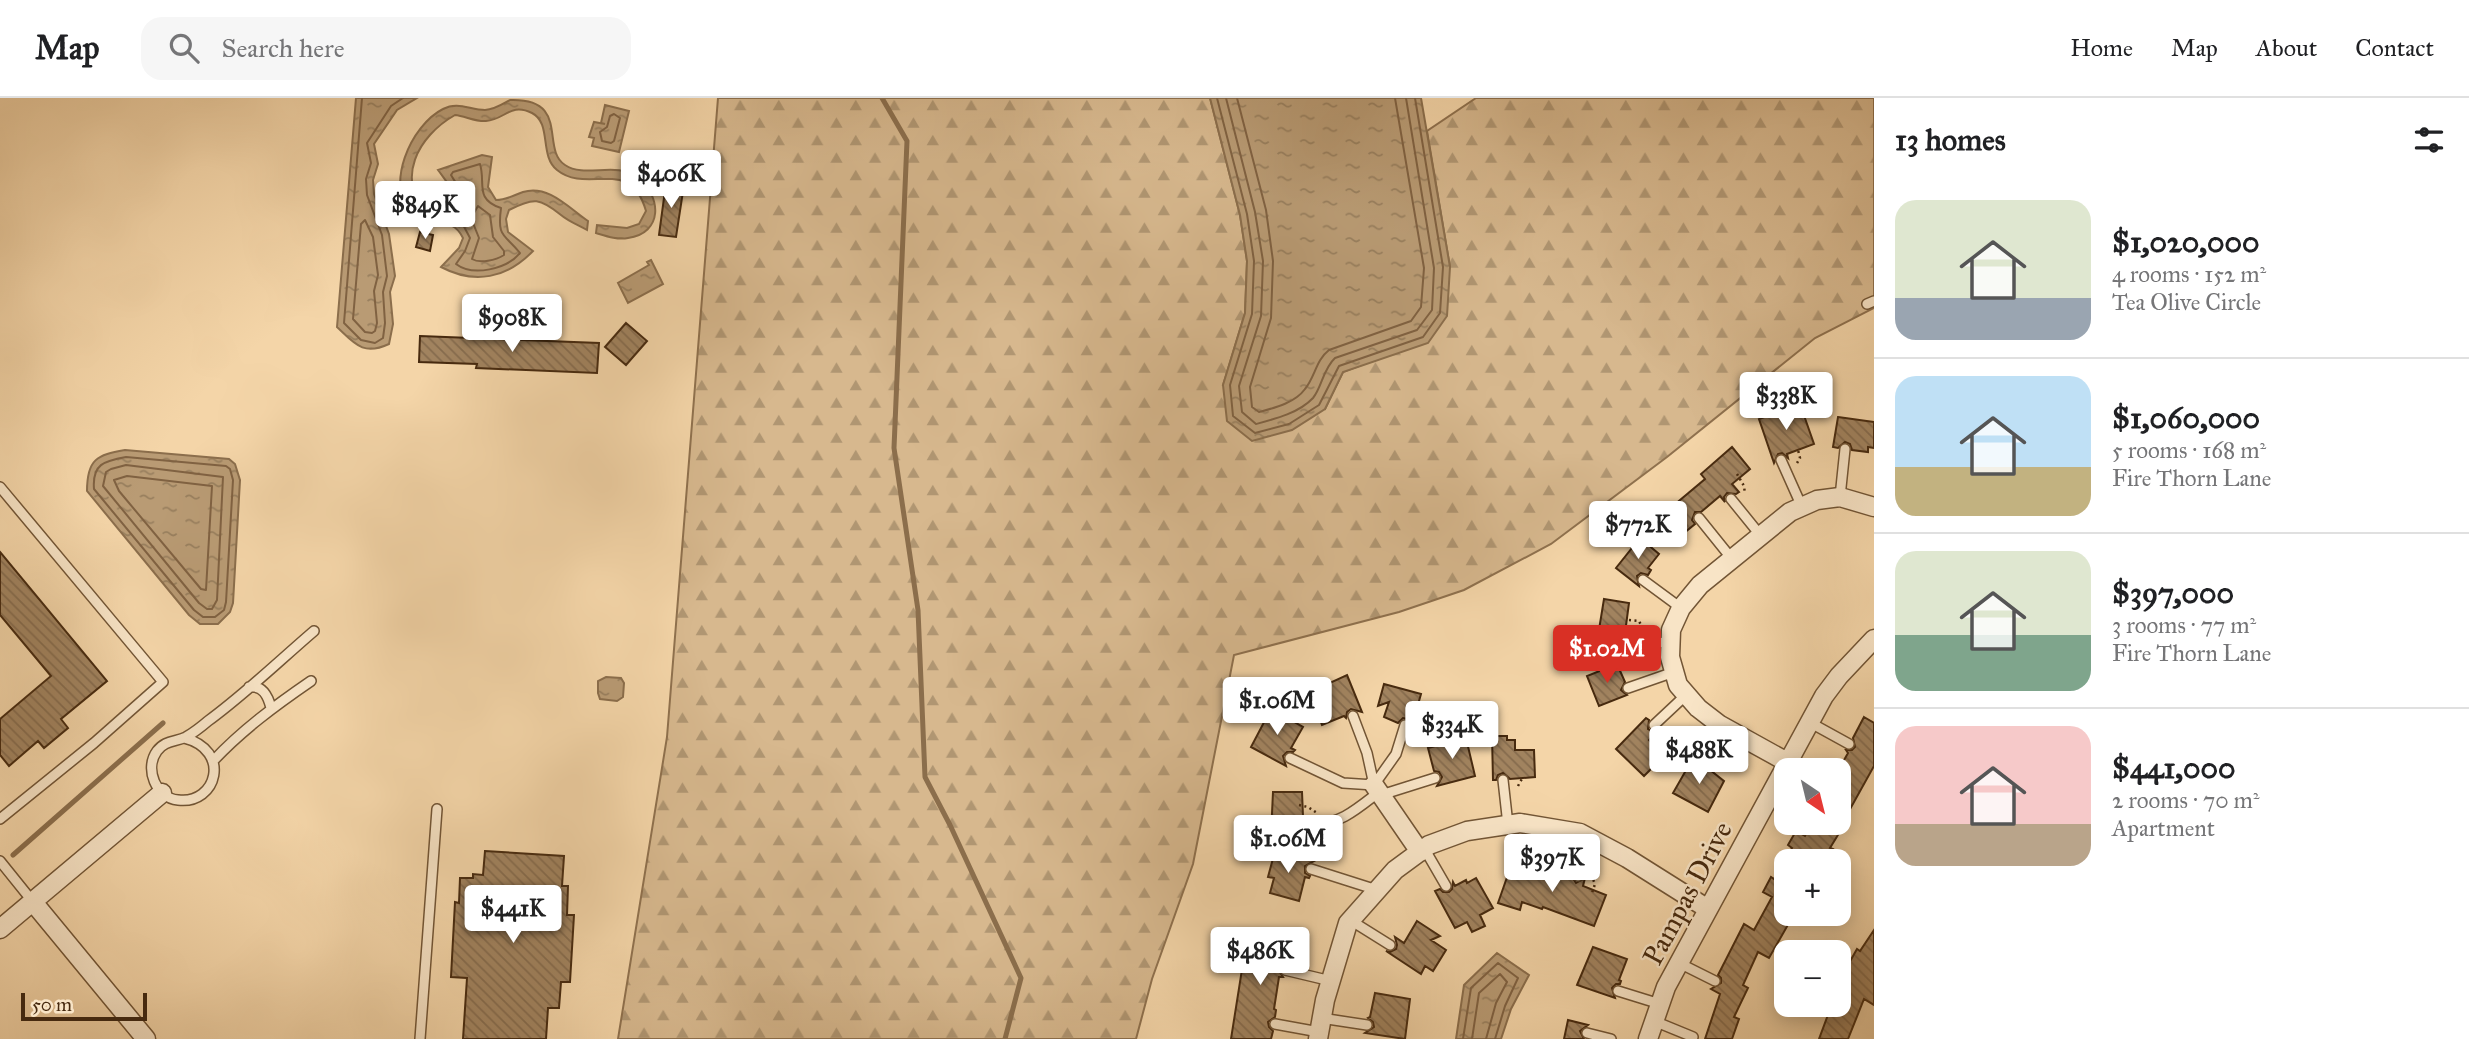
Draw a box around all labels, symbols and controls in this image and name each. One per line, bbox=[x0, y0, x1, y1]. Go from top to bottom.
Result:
search box bbox=[141, 17, 631, 80]
text: Map bbox=[35, 28, 99, 68]
icon: search bbox=[165, 29, 203, 67]
text: Search here bbox=[221, 32, 345, 64]
text: Home bbox=[2070, 33, 2133, 63]
text: Map bbox=[2171, 33, 2218, 63]
text: About bbox=[2256, 33, 2317, 63]
text: Contact bbox=[2355, 33, 2434, 63]
icon: filters bbox=[2410, 121, 2448, 159]
text: 13 homes bbox=[1895, 122, 2006, 158]
pin: $406K bbox=[622, 150, 720, 210]
text: $406K bbox=[637, 159, 705, 187]
pin: $849K bbox=[376, 181, 474, 241]
text: $849K bbox=[391, 190, 459, 218]
text: $1,020,000 bbox=[2112, 224, 2259, 260]
icon: home bbox=[1951, 228, 2035, 312]
text: 4 rooms · 152 m² bbox=[2112, 260, 2266, 288]
text: Tea Olive Circle bbox=[2112, 288, 2261, 316]
pin: $908K bbox=[463, 294, 561, 354]
text: $908K bbox=[478, 303, 546, 331]
pin: $338K bbox=[1737, 372, 1835, 432]
text: $338K bbox=[1756, 381, 1816, 409]
text: $1,060,000 bbox=[2112, 400, 2260, 436]
icon: home bbox=[1951, 404, 2035, 488]
text: 5 rooms · 168 m² bbox=[2112, 436, 2266, 464]
text: Fire Thorn Lane bbox=[2112, 464, 2271, 492]
pin: $772K bbox=[1589, 502, 1687, 561]
text: $772K bbox=[1605, 510, 1671, 538]
text: $397,000 bbox=[2112, 575, 2234, 611]
icon: home bbox=[1951, 579, 2035, 663]
text: 3 rooms · 77 m² bbox=[2112, 611, 2256, 639]
pin: $1.02M bbox=[1550, 626, 1664, 685]
text: $1.02M bbox=[1569, 634, 1645, 662]
text: Fire Thorn Lane bbox=[2112, 639, 2271, 667]
pin: $1.06M bbox=[1220, 678, 1334, 737]
text: $1.06M bbox=[1239, 686, 1315, 714]
pin: $334K bbox=[1403, 702, 1501, 761]
text: $334K bbox=[1421, 710, 1483, 738]
pin: $488K bbox=[1650, 726, 1748, 786]
text: $488K bbox=[1665, 735, 1733, 763]
text: $441,000 bbox=[2112, 750, 2235, 786]
icon: home bbox=[1951, 754, 2035, 838]
north arrow bbox=[1774, 758, 1852, 835]
map controls bbox=[1774, 758, 1851, 1017]
text: 2 rooms · 70 m² bbox=[2112, 786, 2260, 814]
text: Apartment bbox=[2112, 814, 2215, 842]
street label: Pampas Drive bbox=[1635, 815, 1740, 971]
pin: $1.06M bbox=[1231, 816, 1345, 875]
text: $1.06M bbox=[1250, 824, 1326, 852]
pin: $397K bbox=[1503, 834, 1601, 894]
text: $397K bbox=[1520, 843, 1584, 871]
button: + bbox=[1774, 849, 1851, 926]
pin: $441K bbox=[464, 886, 562, 945]
text: $441K bbox=[481, 894, 545, 922]
pin: $486K bbox=[1211, 928, 1309, 987]
text: $486K bbox=[1227, 936, 1293, 964]
button: − bbox=[1774, 940, 1851, 1017]
scale bar bbox=[21, 990, 147, 1022]
text: 50 m bbox=[32, 993, 72, 1016]

